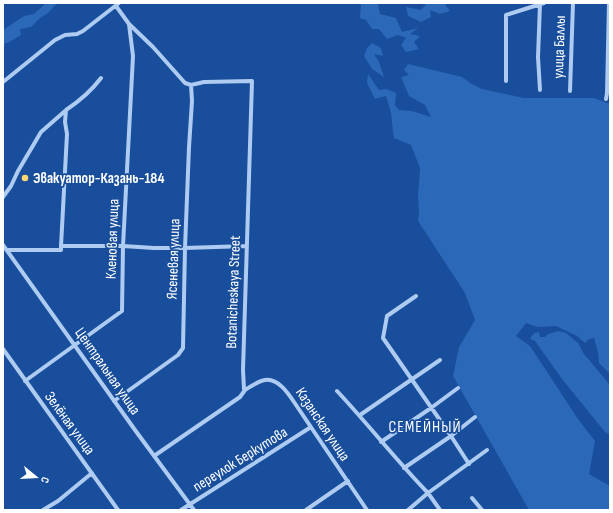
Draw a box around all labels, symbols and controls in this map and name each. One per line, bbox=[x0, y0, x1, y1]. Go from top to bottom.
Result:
street label: улица Баллы bbox=[549, 15, 570, 79]
place label: Эвакуатор-Казань-184 bbox=[33, 169, 165, 188]
marker: Эвакуатор-Казань-184 bbox=[20, 173, 30, 183]
street label: Кленовая улица bbox=[102, 198, 123, 279]
street label: Ясеневая улица bbox=[163, 218, 184, 300]
street label: Botanicheskaya Street bbox=[222, 235, 245, 349]
street label: Центральная улица bbox=[71, 324, 145, 419]
street label: Казанская улица bbox=[291, 384, 354, 465]
street label: Зелёная улица bbox=[40, 388, 99, 459]
district label: СЕМЕЙНЫЙ bbox=[389, 418, 462, 437]
street label: переулок Беркутова bbox=[189, 423, 291, 496]
north arrow bbox=[16, 457, 56, 497]
text: С bbox=[38, 475, 52, 485]

